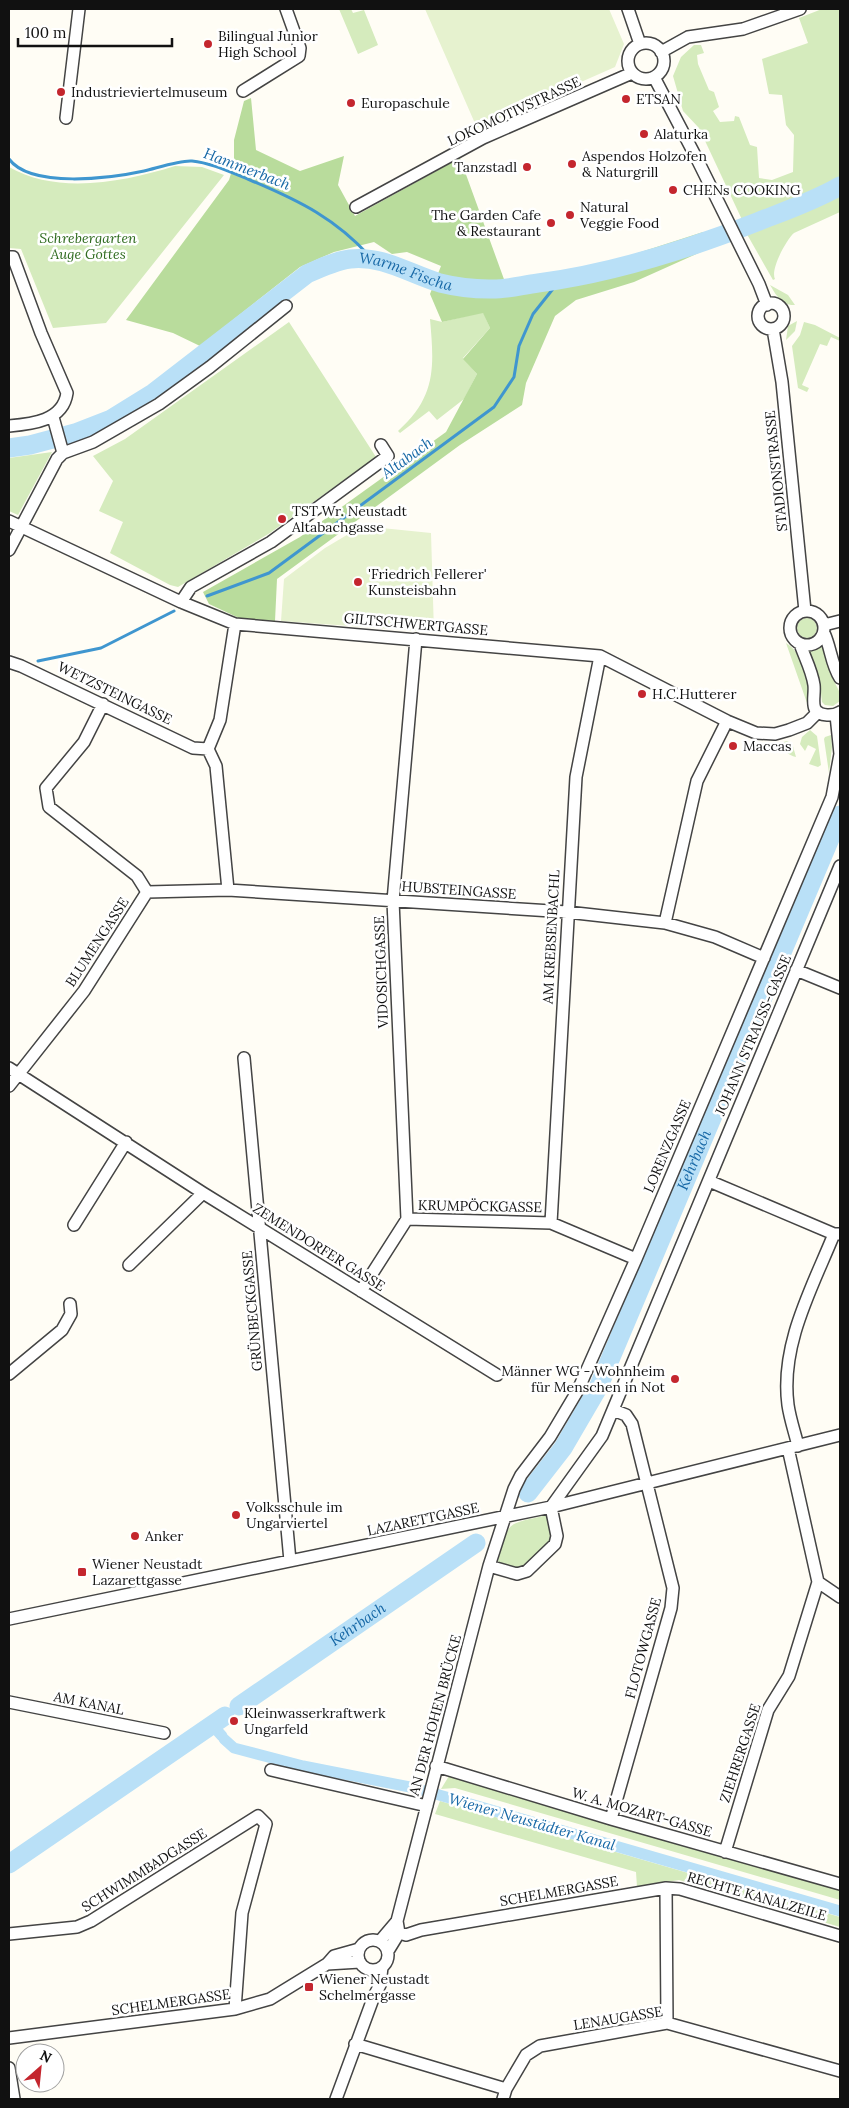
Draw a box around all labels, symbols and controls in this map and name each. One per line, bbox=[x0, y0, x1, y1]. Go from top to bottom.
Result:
scale bar bbox=[18, 15, 171, 47]
text: 100 m bbox=[25, 23, 66, 42]
place label: Bilingual Junior High School bbox=[218, 27, 318, 61]
marker: Bilingual Junior High School bbox=[202, 38, 214, 50]
street label: LOKOMOTIVSTRASSE bbox=[444, 72, 584, 150]
place label: Industrieviertelmuseum bbox=[71, 83, 228, 101]
marker: Industrieviertelmuseum bbox=[55, 86, 67, 98]
place label: ETSAN bbox=[636, 90, 681, 108]
marker: ETSAN bbox=[620, 93, 632, 105]
place label: Europaschule bbox=[361, 94, 450, 112]
marker: Europaschule bbox=[345, 97, 357, 109]
place label: Alaturka bbox=[653, 125, 708, 143]
marker: Alaturka bbox=[638, 128, 650, 140]
water label: Hammerbach bbox=[201, 143, 294, 194]
place label: Aspendos Holzofen & Naturgrill bbox=[581, 147, 707, 181]
place label: Tanzstadl bbox=[454, 158, 517, 176]
marker: Aspendos Holzofen & Naturgrill bbox=[566, 158, 578, 170]
marker: Tanzstadl bbox=[521, 161, 533, 173]
place label: CHENs COOKING bbox=[683, 181, 801, 199]
marker: CHENs COOKING bbox=[667, 184, 679, 196]
place label: Natural Veggie Food bbox=[579, 198, 659, 232]
place label: The Garden Cafe & Restaurant bbox=[431, 206, 542, 240]
marker: Natural Veggie Food bbox=[564, 209, 576, 221]
marker: The Garden Cafe & Restaurant bbox=[545, 217, 557, 229]
park label: Schrebergarten Auge Gottes bbox=[39, 229, 137, 263]
water label: Warme Fischa bbox=[358, 248, 455, 295]
street label: STADIONSTRASSE bbox=[761, 409, 791, 532]
water label: Altabach bbox=[377, 432, 436, 483]
place label: TST Wr. Neustadt Altabachgasse bbox=[291, 502, 408, 536]
marker: TST Wr. Neustadt Altabachgasse bbox=[276, 513, 288, 525]
place label: 'Friedrich Fellerer' Kunsteisbahn bbox=[368, 565, 487, 599]
marker: 'Friedrich Fellerer' Kunsteisbahn bbox=[352, 576, 364, 588]
street label: GILTSCHWERTGASSE bbox=[343, 609, 489, 639]
street label: WETZSTEINGASSE bbox=[55, 658, 175, 729]
place label: H.C.Hutterer bbox=[652, 685, 736, 703]
marker: H.C.Hutterer bbox=[636, 688, 648, 700]
place label: Maccas bbox=[743, 737, 792, 755]
marker: Maccas bbox=[727, 740, 739, 752]
street label: AM KREBSENBACHL bbox=[538, 870, 563, 1005]
street label: HUBSTEINGASSE bbox=[401, 877, 517, 903]
street label: BLUMENGASSE bbox=[61, 894, 133, 990]
street label: VIDOSICHGASSE bbox=[370, 915, 392, 1030]
street label: JOHANN STRAUSS-GASSE bbox=[711, 952, 795, 1119]
street label: LORENZGASSE bbox=[639, 1096, 695, 1195]
water label: Kehrbach bbox=[673, 1126, 715, 1193]
street label: KRUMPÖCKGASSE bbox=[418, 1196, 543, 1216]
street label: ZEMENDORFER GASSE bbox=[250, 1199, 389, 1295]
street label: GRÜNBECKGASSE bbox=[238, 1250, 266, 1372]
place label: Männer WG - Wohnheim für Menschen in Not bbox=[501, 1362, 666, 1396]
marker: Männer WG - Wohnheim für Menschen in Not bbox=[669, 1373, 681, 1385]
place label: Volksschule im Ungarviertel bbox=[245, 1498, 343, 1532]
street label: LAZARETTGASSE bbox=[365, 1498, 481, 1540]
marker: Volksschule im Ungarviertel bbox=[230, 1509, 242, 1521]
place label: Anker bbox=[144, 1527, 183, 1545]
marker: Anker bbox=[129, 1530, 141, 1542]
place label: Wiener Neustadt Lazarettgasse bbox=[92, 1555, 203, 1589]
marker: Wiener Neustadt Lazarettgasse bbox=[76, 1566, 88, 1578]
street label: FLOTOWGASSE bbox=[621, 1595, 665, 1701]
water label: Kehrbach bbox=[326, 1598, 389, 1650]
street label: AN DER HOHEN BRÜCKE bbox=[405, 1632, 465, 1799]
street label: AM KANAL bbox=[51, 1687, 126, 1719]
street label: ZIEHRERGASSE bbox=[716, 1701, 765, 1805]
place label: Kleinwasserkraftwerk Ungarfeld bbox=[244, 1704, 386, 1738]
marker: Kleinwasserkraftwerk Ungarfeld bbox=[228, 1715, 240, 1727]
street label: W. A. MOZART-GASSE bbox=[570, 1783, 714, 1841]
water label: Wiener Neustädter Kanal bbox=[446, 1789, 619, 1855]
street label: SCHWIMMBADGASSE bbox=[78, 1824, 210, 1916]
street label: RECHTE KANALZEILE bbox=[685, 1867, 829, 1925]
street label: SCHELMERGASSE bbox=[498, 1872, 620, 1910]
place label: Wiener Neustadt Schelmergasse bbox=[319, 1970, 430, 2004]
marker: Wiener Neustadt Schelmergasse bbox=[303, 1981, 315, 1993]
street label: SCHELMERGASSE bbox=[110, 1985, 232, 2019]
street label: LENAUGASSE bbox=[572, 2002, 664, 2034]
north arrow bbox=[15, 2043, 65, 2093]
text: N bbox=[37, 2046, 55, 2067]

